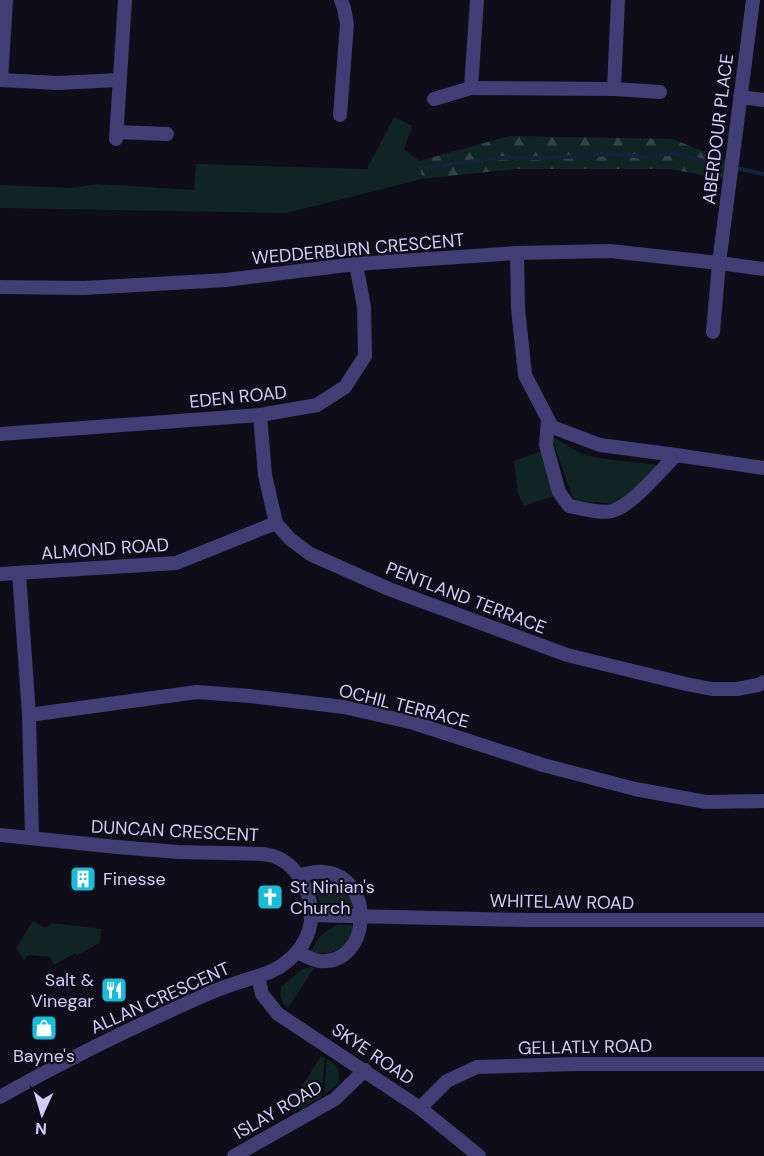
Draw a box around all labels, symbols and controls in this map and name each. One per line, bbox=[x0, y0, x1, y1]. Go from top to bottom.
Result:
street label: ABERDOUR PLACE bbox=[697, 52, 739, 206]
street label: WEDDERBURN CRESCENT bbox=[251, 228, 465, 270]
street label: EDEN ROAD bbox=[188, 380, 288, 414]
street label: ALMOND ROAD bbox=[40, 533, 170, 565]
street label: PENTLAND TERRACE bbox=[382, 556, 550, 640]
street label: OCHIL TERRACE bbox=[336, 678, 472, 734]
street label: DUNCAN CRESCENT bbox=[90, 815, 260, 847]
building icon: Finesse bbox=[68, 864, 98, 894]
place label: Finesse bbox=[103, 867, 166, 891]
place label: St Ninian's Church bbox=[290, 875, 375, 920]
church icon: St Ninian's Church bbox=[255, 882, 285, 912]
street label: WHITELAW ROAD bbox=[489, 889, 635, 915]
street label: ALLAN CRESCENT bbox=[87, 957, 233, 1039]
place label: Salt & Vinegar bbox=[31, 968, 94, 1013]
restaurant icon: Salt & Vinegar bbox=[99, 975, 129, 1005]
shop icon: Bayne's bbox=[29, 1013, 59, 1043]
street label: SKYE ROAD bbox=[327, 1018, 419, 1090]
street label: GELLATLY ROAD bbox=[518, 1034, 652, 1060]
place label: Bayne's bbox=[13, 1044, 75, 1068]
street label: ISLAY ROAD bbox=[230, 1075, 326, 1145]
north arrow bbox=[12, 1084, 72, 1144]
text: N bbox=[34, 1118, 48, 1139]

